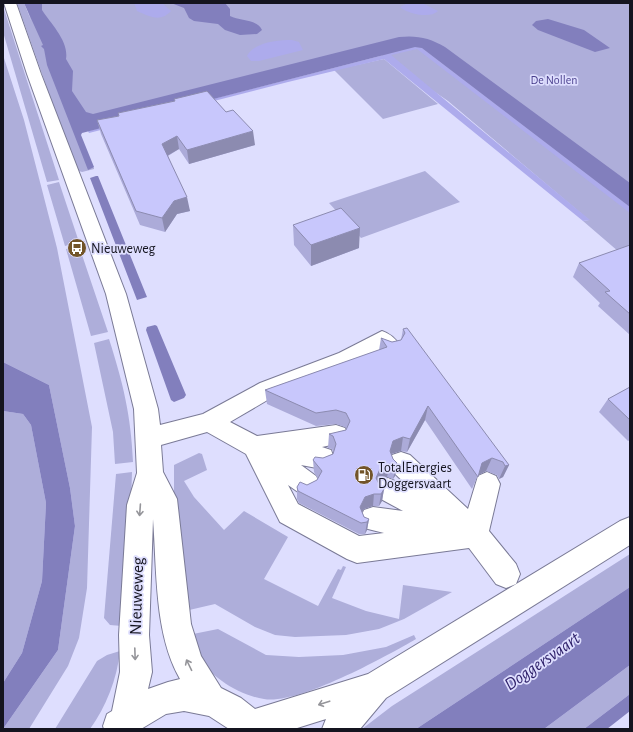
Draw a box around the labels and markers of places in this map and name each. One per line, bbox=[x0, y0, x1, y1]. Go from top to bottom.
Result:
bus stop icon: Nieuweweg bbox=[66, 237, 88, 259]
place label: Nieuweweg bbox=[91, 242, 156, 256]
place label: TotalEnergies Doggersvaart bbox=[378, 461, 452, 491]
fuel station icon: TotalEnergies Doggersvaart bbox=[353, 464, 375, 486]

